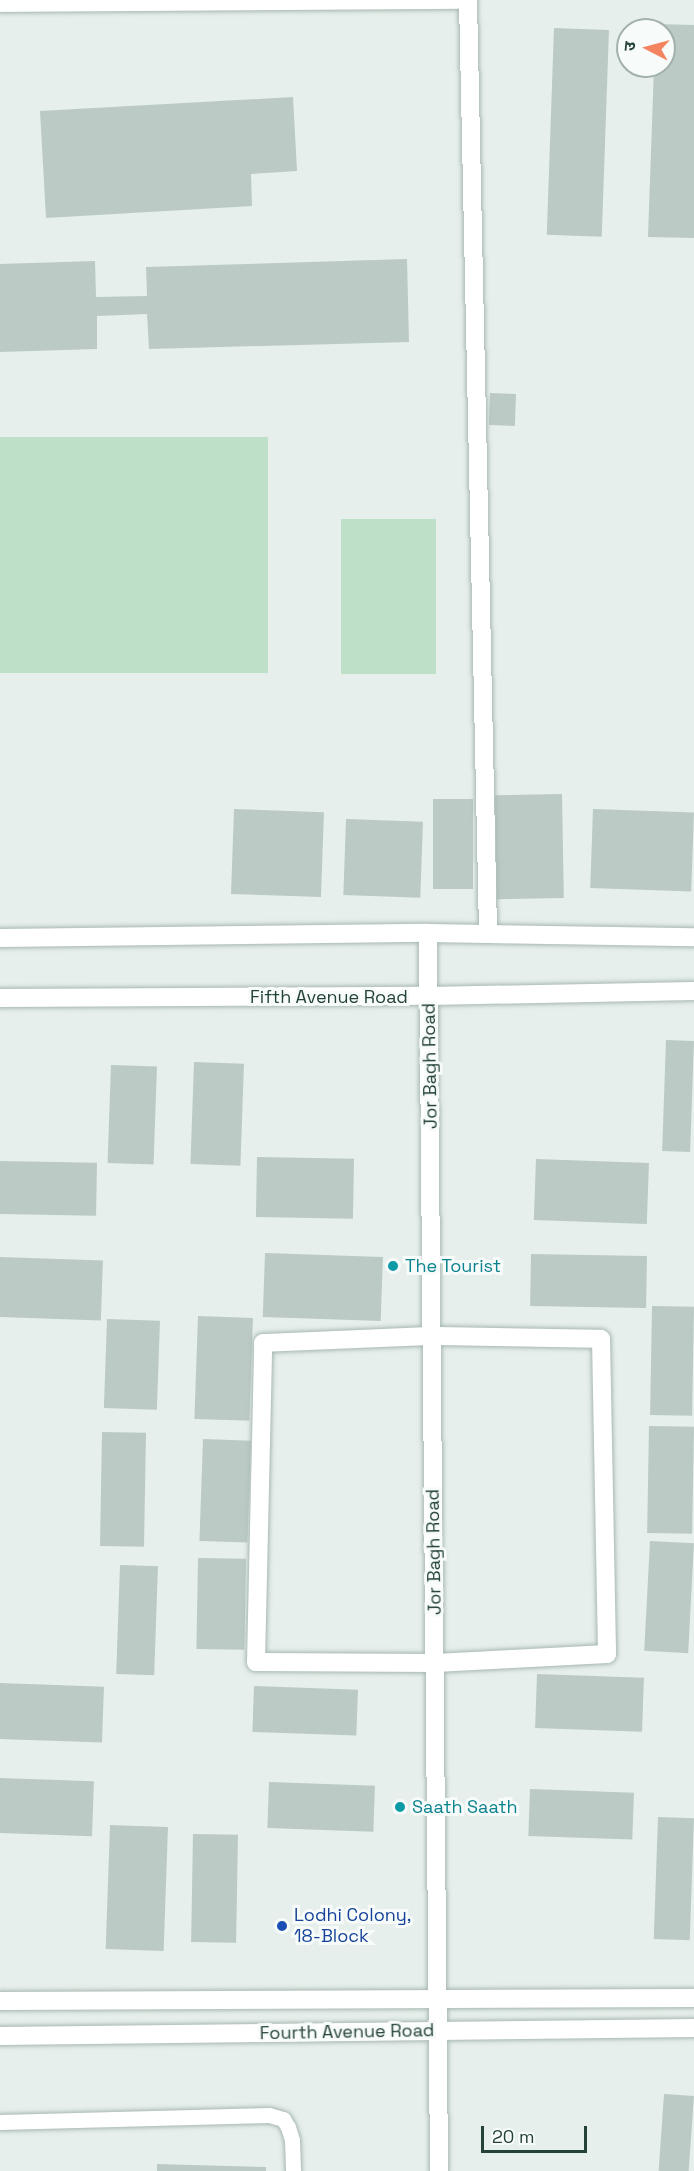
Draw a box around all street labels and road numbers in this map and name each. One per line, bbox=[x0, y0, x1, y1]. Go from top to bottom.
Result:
street label: Fifth Avenue Road bbox=[250, 986, 408, 1008]
street label: Jor Bagh Road bbox=[418, 1003, 442, 1129]
street label: Jor Bagh Road bbox=[422, 1489, 446, 1615]
street label: Fourth Avenue Road bbox=[259, 2020, 435, 2044]

